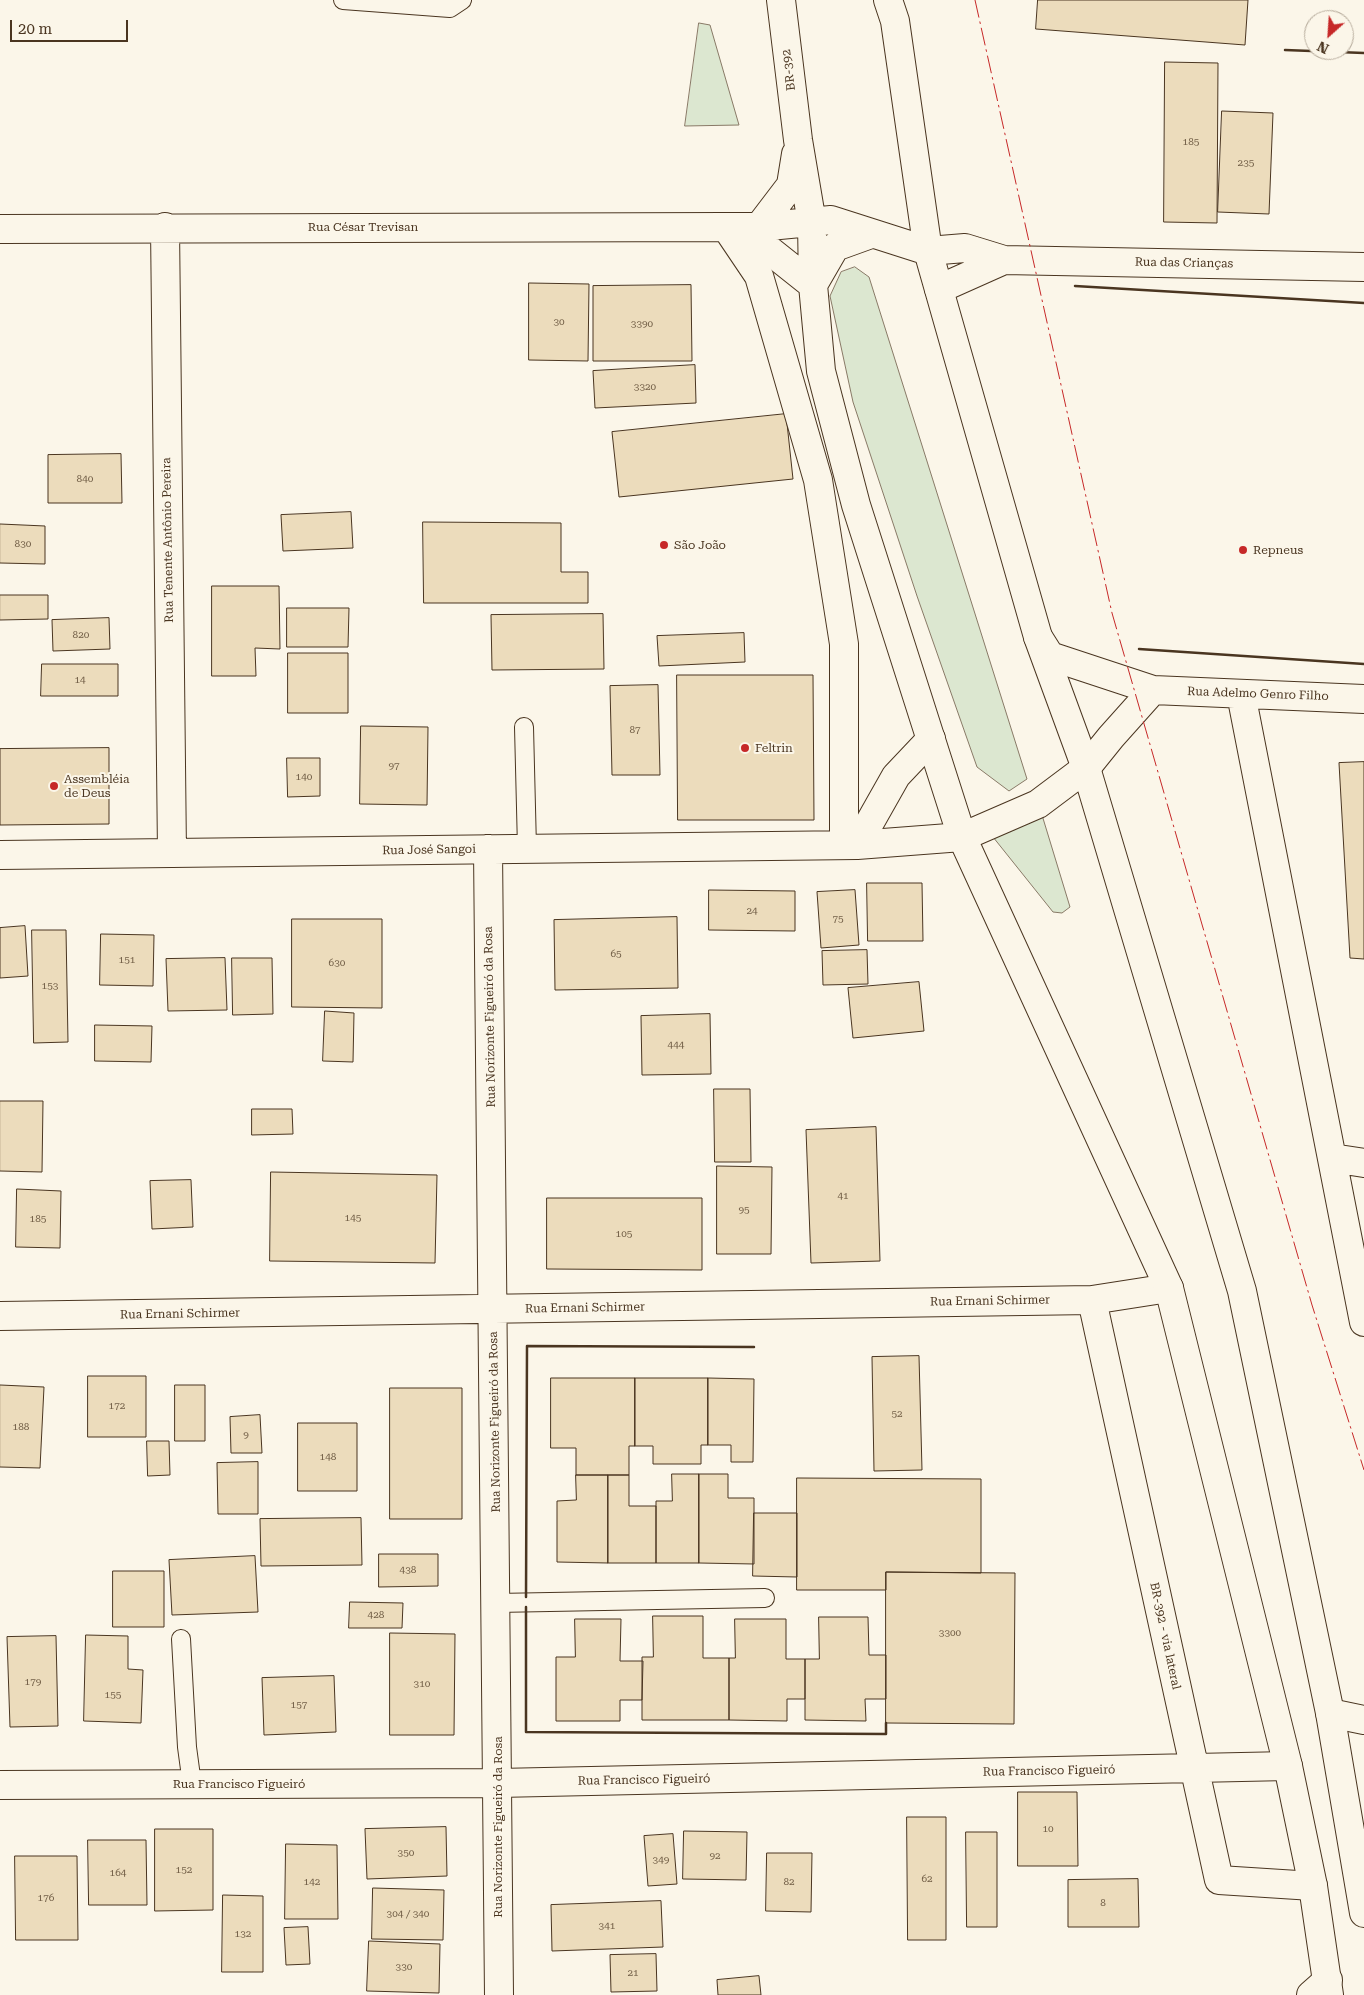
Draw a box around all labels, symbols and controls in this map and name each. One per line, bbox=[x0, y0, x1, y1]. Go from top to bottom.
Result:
scale bar bbox=[12, 10, 130, 42]
north arrow bbox=[1304, 10, 1354, 60]
text: 20 m bbox=[18, 20, 52, 38]
text: N bbox=[1315, 38, 1331, 57]
street label: BR-392 bbox=[779, 48, 799, 92]
house number: 185 bbox=[1183, 136, 1199, 148]
house number: 235 bbox=[1238, 157, 1254, 169]
street label: Rua César Trevisan bbox=[308, 220, 418, 234]
street label: Rua das Crianças bbox=[1135, 255, 1233, 271]
house number: 30 bbox=[553, 316, 565, 328]
house number: 3390 bbox=[631, 318, 653, 330]
house number: 3320 bbox=[634, 381, 656, 393]
street label: Rua Tenente Antônio Pereira bbox=[159, 457, 177, 623]
house number: 840 bbox=[77, 473, 93, 485]
house number: 830 bbox=[15, 538, 31, 550]
place label: São João bbox=[674, 538, 726, 552]
marker: São João bbox=[658, 539, 670, 551]
place label: Repneus bbox=[1253, 543, 1303, 557]
marker: Repneus bbox=[1237, 544, 1249, 556]
house number: 820 bbox=[73, 629, 89, 641]
house number: 14 bbox=[74, 674, 86, 686]
street label: Rua Adelmo Genro Filho bbox=[1187, 684, 1329, 704]
house number: 87 bbox=[629, 724, 641, 736]
place label: Feltrin bbox=[755, 741, 793, 755]
marker: Feltrin bbox=[739, 742, 751, 754]
house number: 97 bbox=[388, 760, 400, 772]
house number: 140 bbox=[296, 771, 312, 783]
place label: Assembléia de Deus bbox=[64, 772, 130, 800]
marker: Assembléia de Deus bbox=[48, 780, 60, 792]
street label: Rua José Sangoi bbox=[382, 842, 476, 858]
house number: 24 bbox=[746, 905, 758, 917]
house number: 75 bbox=[832, 913, 844, 925]
street label: Rua Norizonte Figueiró da Rosa bbox=[481, 926, 499, 1108]
house number: 65 bbox=[610, 948, 622, 960]
house number: 151 bbox=[119, 954, 135, 966]
house number: 630 bbox=[329, 957, 345, 969]
house number: 153 bbox=[42, 980, 58, 992]
house number: 444 bbox=[668, 1039, 684, 1051]
house number: 41 bbox=[837, 1190, 849, 1202]
house number: 95 bbox=[738, 1204, 750, 1216]
house number: 145 bbox=[345, 1212, 361, 1224]
house number: 185 bbox=[30, 1213, 46, 1225]
house number: 105 bbox=[616, 1228, 632, 1240]
street label: Rua Ernani Schirmer bbox=[930, 1293, 1050, 1309]
street label: Rua Ernani Schirmer bbox=[525, 1300, 645, 1316]
street label: Rua Ernani Schirmer bbox=[120, 1306, 240, 1322]
street label: Rua Norizonte Figueiró da Rosa bbox=[486, 1331, 504, 1513]
house number: 172 bbox=[109, 1400, 125, 1412]
house number: 52 bbox=[891, 1408, 903, 1420]
house number: 188 bbox=[13, 1421, 29, 1433]
house number: 9 bbox=[243, 1429, 249, 1441]
house number: 148 bbox=[320, 1451, 336, 1463]
house number: 438 bbox=[400, 1564, 416, 1576]
street label: BR-392 - via lateral bbox=[1147, 1581, 1183, 1691]
house number: 428 bbox=[368, 1609, 384, 1621]
house number: 3300 bbox=[939, 1627, 961, 1639]
house number: 179 bbox=[25, 1676, 41, 1688]
house number: 310 bbox=[414, 1678, 430, 1690]
house number: 155 bbox=[105, 1689, 121, 1701]
house number: 157 bbox=[291, 1699, 307, 1711]
street label: Rua Norizonte Figueiró da Rosa bbox=[491, 1736, 505, 1918]
street label: Rua Francisco Figueiró bbox=[983, 1763, 1115, 1779]
street label: Rua Francisco Figueiró bbox=[578, 1772, 710, 1788]
street label: Rua Francisco Figueiró bbox=[173, 1777, 305, 1791]
house number: 10 bbox=[1042, 1823, 1054, 1835]
house number: 350 bbox=[398, 1847, 414, 1859]
house number: 92 bbox=[709, 1850, 721, 1862]
house number: 349 bbox=[653, 1854, 669, 1866]
house number: 152 bbox=[176, 1864, 192, 1876]
house number: 164 bbox=[110, 1867, 126, 1879]
house number: 62 bbox=[921, 1873, 933, 1885]
house number: 142 bbox=[304, 1876, 320, 1888]
house number: 82 bbox=[783, 1876, 795, 1888]
house number: 176 bbox=[38, 1892, 54, 1904]
house number: 8 bbox=[1100, 1897, 1106, 1909]
house number: 304 / 340 bbox=[387, 1908, 429, 1920]
house number: 341 bbox=[599, 1920, 615, 1932]
house number: 132 bbox=[235, 1928, 251, 1940]
house number: 330 bbox=[396, 1961, 412, 1973]
house number: 21 bbox=[627, 1967, 639, 1979]

